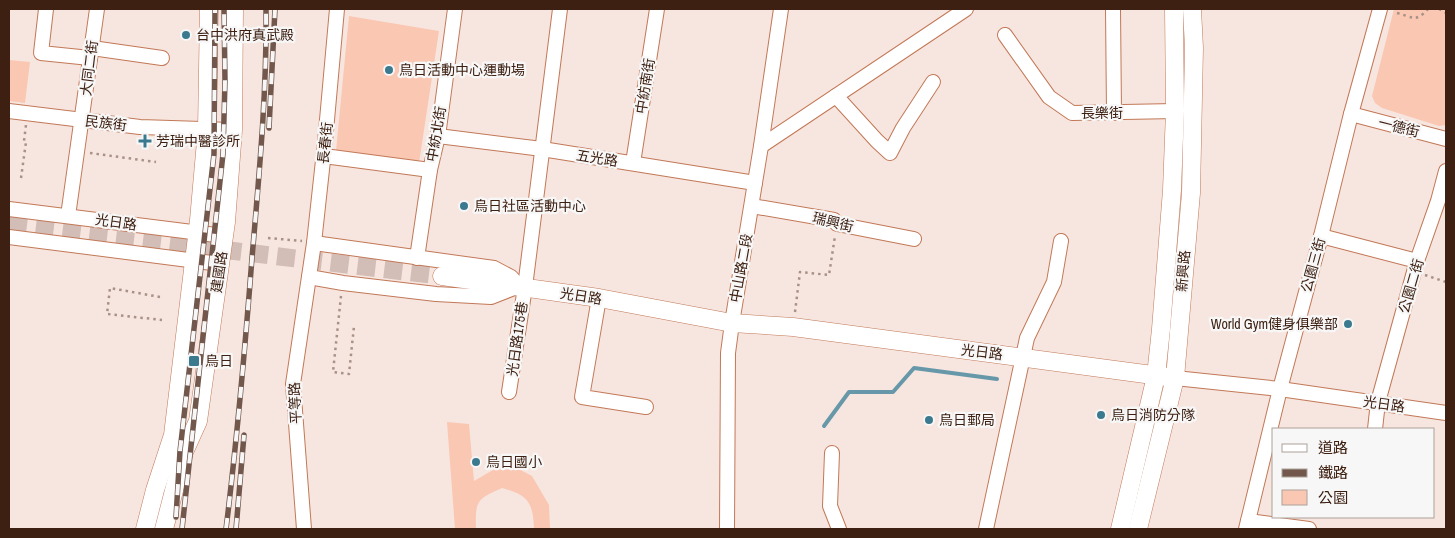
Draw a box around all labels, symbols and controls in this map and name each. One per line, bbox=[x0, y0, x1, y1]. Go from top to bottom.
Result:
place label: 台中洪府真武殿 bbox=[196, 26, 294, 44]
marker: 台中洪府真武殿 bbox=[180, 29, 192, 41]
street label: 大同二街 bbox=[77, 39, 101, 97]
street label: 中紡南街 bbox=[632, 57, 658, 115]
place label: 烏日活動中心運動場 bbox=[399, 61, 525, 79]
marker: 烏日活動中心運動場 bbox=[383, 64, 395, 76]
street label: 長樂街 bbox=[1081, 104, 1123, 122]
street label: 中紡北街 bbox=[422, 105, 450, 163]
street label: 民族街 bbox=[84, 112, 128, 134]
street label: 一德街 bbox=[1376, 113, 1422, 141]
street label: 長春街 bbox=[314, 121, 336, 165]
place label: 芳瑞中醫診所 bbox=[156, 132, 240, 150]
marker: 芳瑞中醫診所 bbox=[138, 134, 152, 148]
street label: 五光路 bbox=[575, 146, 619, 170]
place label: 烏日社區活動中心 bbox=[474, 197, 586, 215]
marker: 烏日社區活動中心 bbox=[458, 200, 470, 212]
street label: 瑞興街 bbox=[810, 208, 856, 236]
street label: 光日路 bbox=[94, 210, 138, 234]
street label: 中山路二段 bbox=[726, 232, 756, 304]
street label: 公園三街 bbox=[1297, 236, 1329, 294]
street label: 新興路 bbox=[1172, 249, 1194, 293]
street label: 建國路 bbox=[207, 250, 231, 294]
street label: 公園二街 bbox=[1395, 257, 1427, 315]
street label: 光日路 bbox=[559, 284, 603, 308]
street label: 光日路175巷 bbox=[503, 301, 531, 377]
place label: World Gym健身俱樂部 bbox=[1211, 315, 1338, 333]
marker: World Gym健身俱樂部 bbox=[1342, 318, 1354, 330]
street label: 光日路 bbox=[960, 341, 1004, 363]
place label: 烏日 bbox=[205, 352, 233, 370]
marker: 烏日 bbox=[187, 354, 201, 368]
street label: 平等路 bbox=[285, 382, 305, 424]
street label: 光日路 bbox=[1362, 392, 1406, 416]
place label: 烏日消防分隊 bbox=[1111, 406, 1195, 424]
marker: 烏日消防分隊 bbox=[1095, 409, 1107, 421]
place label: 烏日郵局 bbox=[939, 411, 995, 429]
marker: 烏日郵局 bbox=[923, 414, 935, 426]
legend bbox=[1272, 428, 1435, 518]
text: 道路 bbox=[1318, 437, 1348, 458]
place label: 烏日國小 bbox=[486, 453, 542, 471]
marker: 烏日國小 bbox=[470, 456, 482, 468]
text: 鐵路 bbox=[1318, 462, 1348, 483]
text: 公園 bbox=[1318, 487, 1348, 508]

